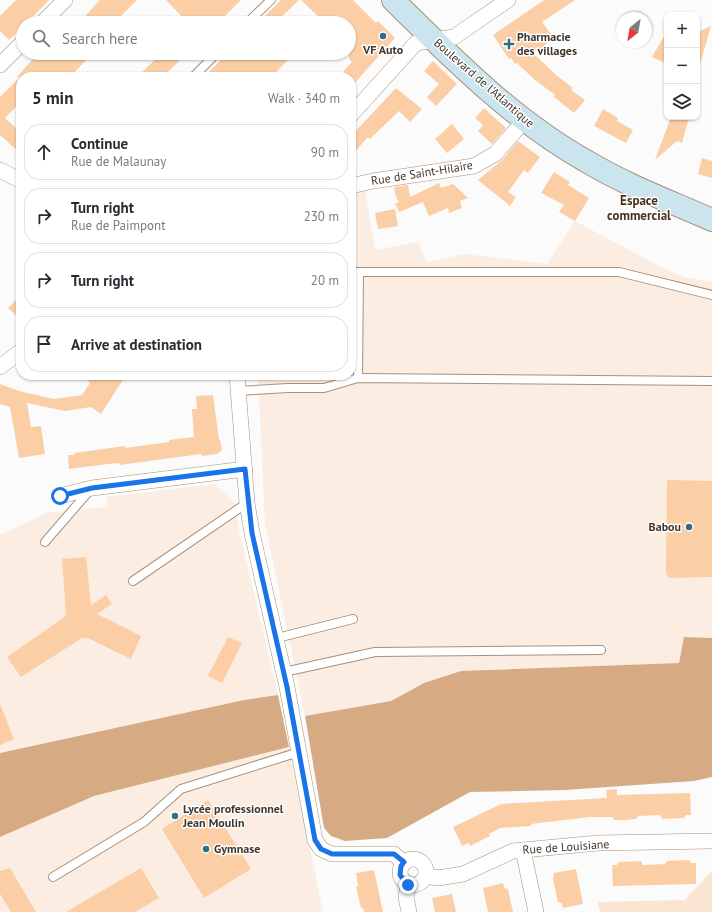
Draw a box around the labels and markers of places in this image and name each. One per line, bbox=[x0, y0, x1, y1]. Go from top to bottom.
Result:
place label: Pharmacie des villages bbox=[517, 29, 577, 58]
marker: VF Auto bbox=[378, 31, 388, 41]
marker: Pharmacie des villages bbox=[504, 39, 514, 49]
place label: VF Auto bbox=[362, 42, 404, 57]
place label: Babou bbox=[649, 519, 681, 534]
marker: Babou bbox=[684, 522, 694, 532]
place label: Lycée professionnel Jean Moulin bbox=[182, 801, 284, 830]
marker: Lycée professionnel Jean Moulin bbox=[170, 811, 180, 821]
place label: Gymnase bbox=[214, 841, 260, 856]
marker: Gymnase bbox=[201, 844, 211, 854]

